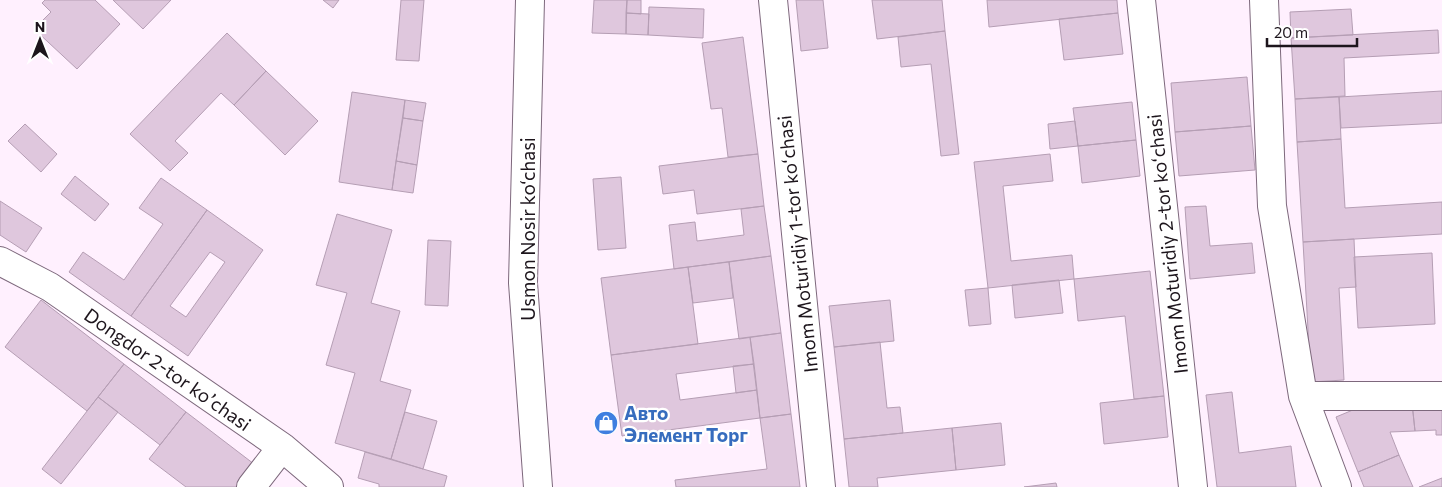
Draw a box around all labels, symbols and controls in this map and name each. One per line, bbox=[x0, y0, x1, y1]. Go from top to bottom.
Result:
north arrow bbox=[15, 15, 65, 65]
scale bar bbox=[1267, 15, 1357, 47]
text: N bbox=[35, 18, 45, 35]
text: 20 m bbox=[1274, 23, 1308, 41]
street label: Imom Moturidiy 2-tor koʻchasi bbox=[1142, 113, 1192, 375]
street label: Imom Moturidiy 1-tor koʻchasi bbox=[772, 114, 822, 374]
street label: Usmon Nosir ko‘chasi bbox=[516, 137, 539, 321]
street label: Dongdor 2-tor koʼchasi bbox=[80, 303, 256, 435]
place label: Авто Элемент Торг bbox=[624, 401, 748, 446]
shop icon: Авто Элемент Торг bbox=[593, 410, 619, 436]

